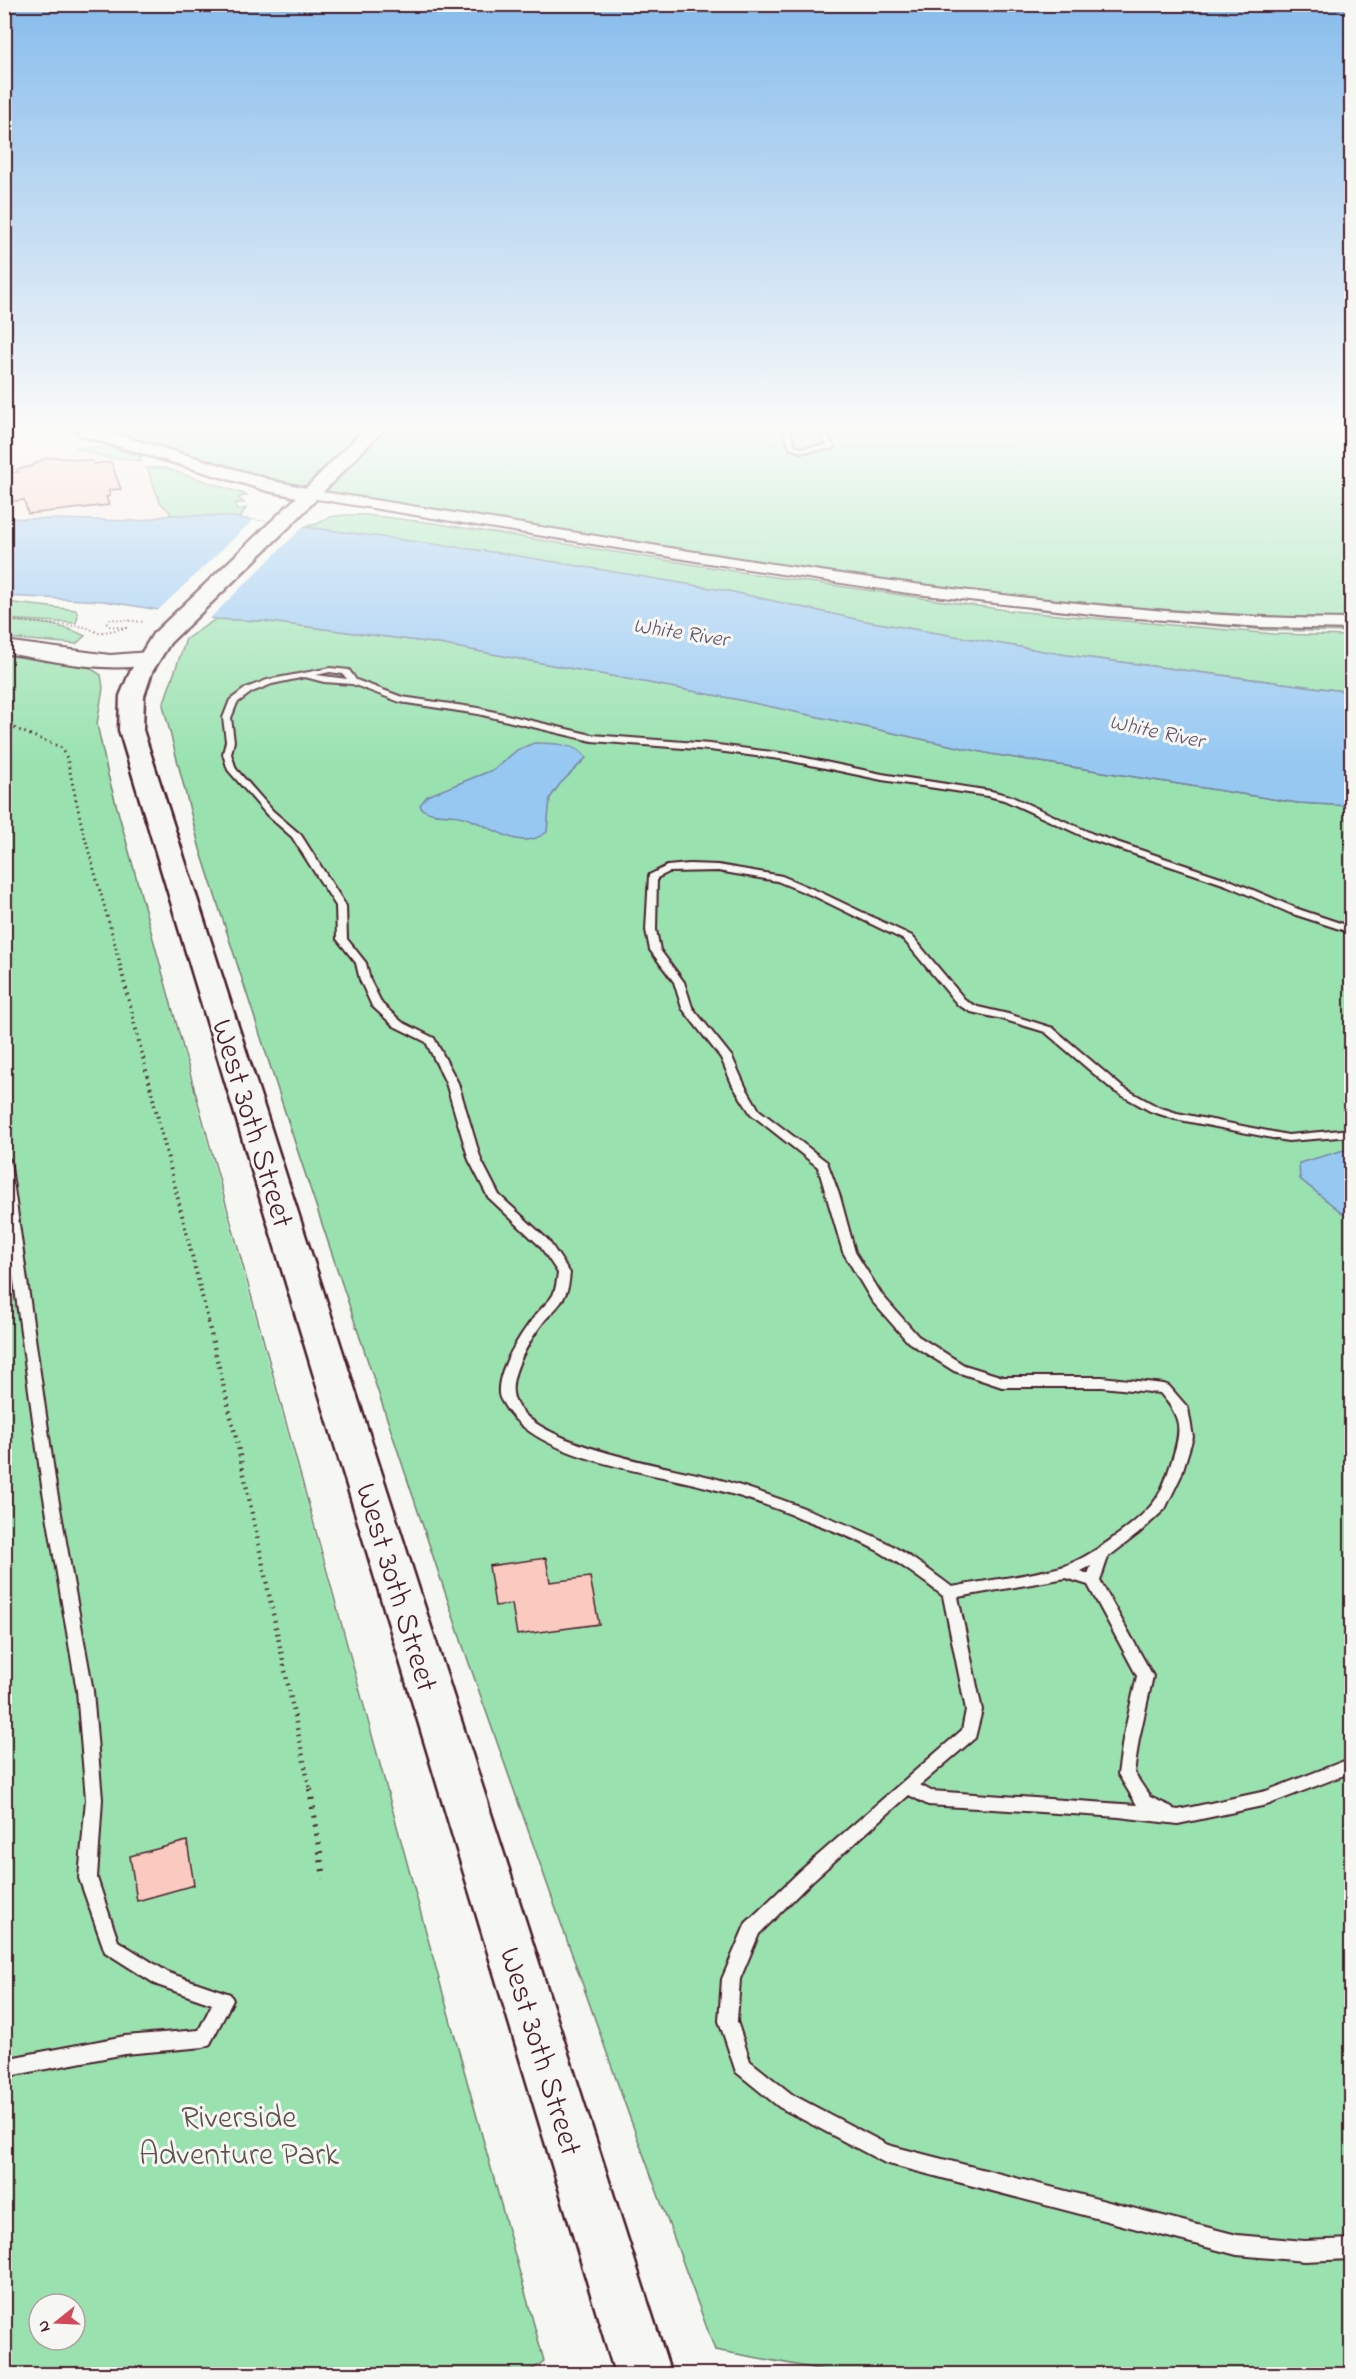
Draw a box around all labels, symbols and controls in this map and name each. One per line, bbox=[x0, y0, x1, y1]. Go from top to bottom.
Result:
water label: White River bbox=[631, 611, 734, 658]
water label: White River bbox=[1106, 707, 1210, 759]
street label: West 30th Street bbox=[197, 1014, 305, 1234]
street label: West 30th Street bbox=[341, 1478, 449, 1698]
street label: West 30th Street bbox=[485, 1942, 593, 2162]
park label: Riverside Adventure Park bbox=[139, 2096, 340, 2180]
north arrow bbox=[27, 2292, 87, 2352]
text: N bbox=[31, 2317, 58, 2335]

